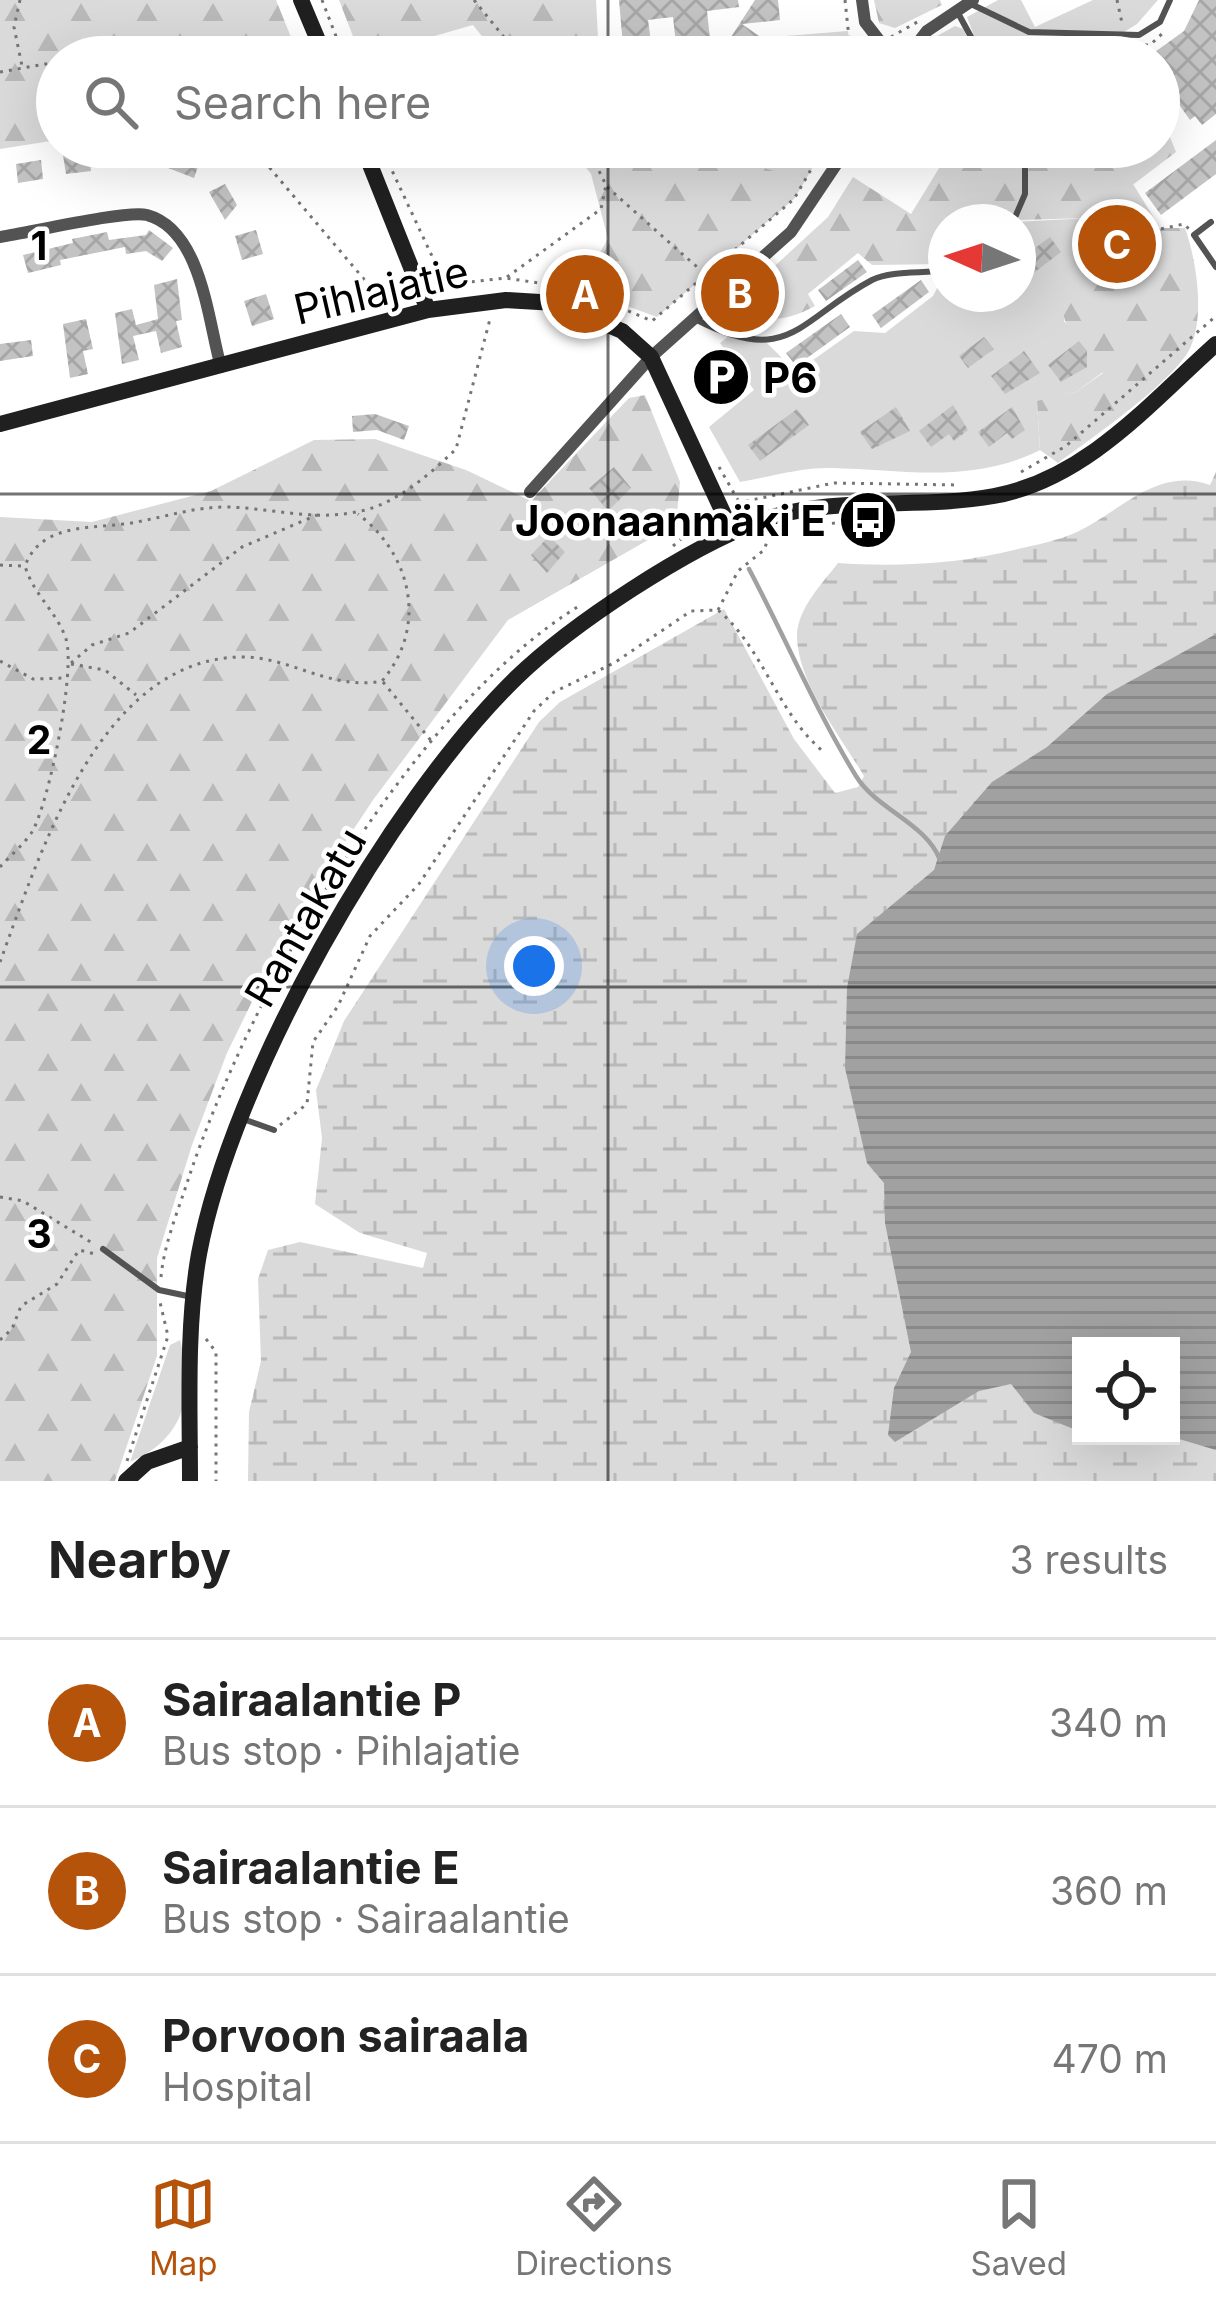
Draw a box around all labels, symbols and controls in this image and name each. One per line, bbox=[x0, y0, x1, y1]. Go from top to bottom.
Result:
search box bbox=[36, 36, 1180, 168]
icon: search bbox=[78, 69, 144, 135]
text: Search here bbox=[174, 75, 431, 130]
pin: C bbox=[1078, 199, 1156, 289]
north arrow bbox=[928, 204, 1036, 312]
text: 1 bbox=[31, 222, 47, 269]
street label: Pihlajatie bbox=[289, 245, 473, 335]
pin: B bbox=[701, 248, 779, 338]
pin: A bbox=[546, 249, 624, 339]
parking icon: P6 bbox=[690, 346, 752, 408]
place label: P6 bbox=[763, 352, 818, 403]
bus stop icon: Joonaanmäki E bbox=[837, 489, 899, 551]
place label: Joonaanmäki E bbox=[515, 495, 826, 546]
text: 2 bbox=[27, 716, 51, 763]
street label: Rantakatu bbox=[233, 819, 377, 1015]
your location bbox=[504, 936, 564, 996]
text: 3 bbox=[26, 1210, 52, 1257]
map controls bbox=[1072, 1337, 1180, 1445]
button: locate bbox=[1072, 1337, 1180, 1445]
text: Nearby bbox=[48, 1529, 231, 1590]
text: 3 results bbox=[1010, 1536, 1168, 1583]
text: Sairaalantie P bbox=[162, 1672, 461, 1727]
text: A bbox=[72, 1699, 102, 1746]
text: 340 m bbox=[1049, 1699, 1168, 1746]
text: Bus stop · Pihlajatie bbox=[162, 1727, 521, 1774]
text: Sairaalantie E bbox=[162, 1840, 460, 1895]
text: B bbox=[74, 1867, 100, 1914]
text: 360 m bbox=[1050, 1867, 1168, 1914]
text: Bus stop · Sairaalantie bbox=[162, 1895, 570, 1942]
text: Porvoon sairaala bbox=[162, 2008, 529, 2063]
text: C bbox=[73, 2035, 101, 2082]
text: 470 m bbox=[1052, 2035, 1168, 2082]
text: Hospital bbox=[162, 2063, 313, 2110]
tab: Map bbox=[149, 2171, 217, 2283]
tab: Directions bbox=[515, 2171, 673, 2283]
tab: Saved bbox=[970, 2171, 1067, 2283]

